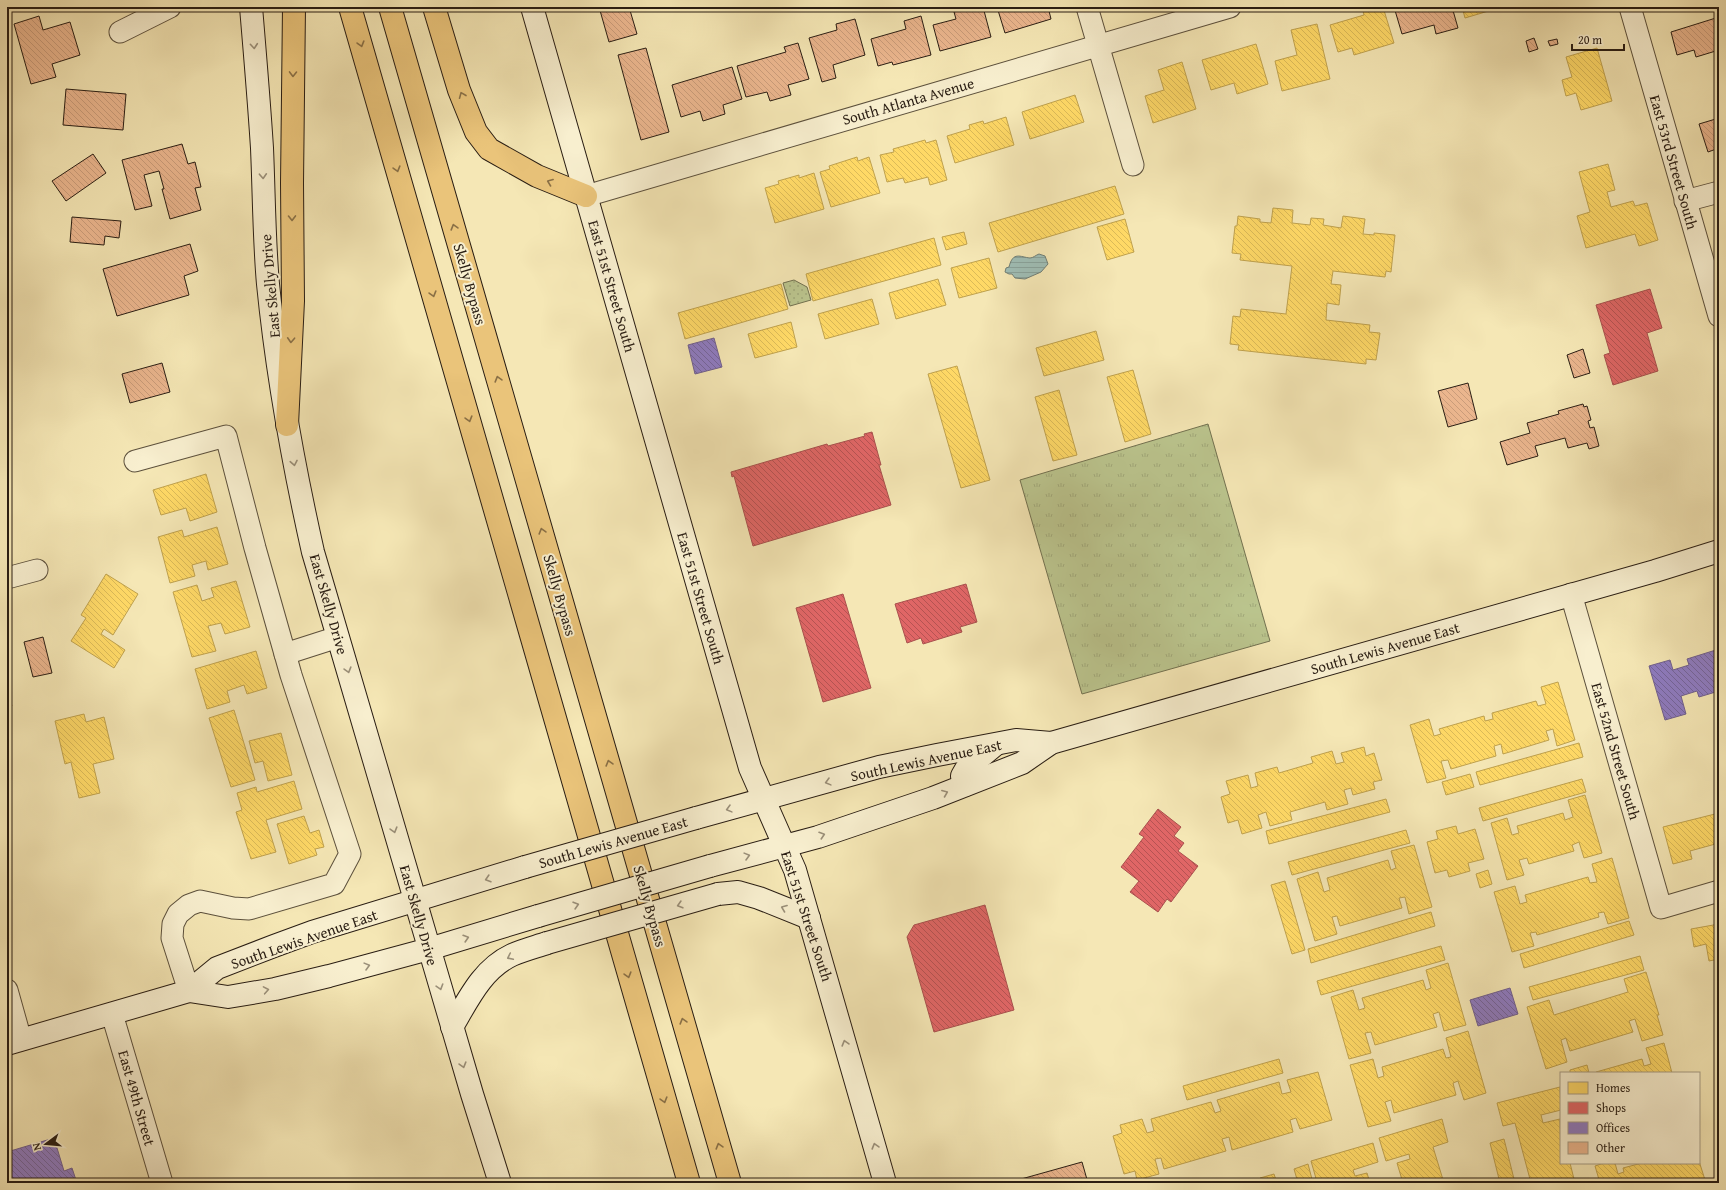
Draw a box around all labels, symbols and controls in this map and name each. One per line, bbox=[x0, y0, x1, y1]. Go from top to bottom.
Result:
scale bar bbox=[1572, 26, 1624, 52]
text: 20 m bbox=[1578, 31, 1602, 48]
one-way arrow bbox=[356, 41, 365, 48]
one-way arrow bbox=[249, 43, 258, 49]
one-way arrow bbox=[289, 71, 297, 77]
street label: South Atlanta Avenue bbox=[840, 72, 976, 130]
one-way arrow bbox=[458, 92, 466, 99]
street label: East 53rd Street South bbox=[1645, 92, 1703, 232]
one-way arrow bbox=[392, 166, 401, 173]
one-way arrow bbox=[259, 173, 267, 179]
one-way arrow bbox=[546, 178, 553, 186]
one-way arrow bbox=[288, 215, 296, 221]
street label: East 51st Street South bbox=[583, 218, 641, 355]
one-way arrow bbox=[450, 224, 459, 231]
street label: East Skelly Drive bbox=[255, 233, 285, 339]
street label: Skelly Bypass bbox=[448, 241, 492, 327]
one-way arrow bbox=[428, 291, 437, 298]
one-way arrow bbox=[287, 337, 296, 343]
one-way arrow bbox=[494, 376, 503, 383]
one-way arrow bbox=[464, 416, 473, 423]
one-way arrow bbox=[289, 460, 298, 466]
one-way arrow bbox=[538, 528, 547, 535]
street label: East 51st Street South bbox=[672, 530, 730, 667]
street label: East Skelly Drive bbox=[305, 551, 353, 657]
street label: Skelly Bypass bbox=[538, 552, 582, 638]
street label: South Lewis Avenue East bbox=[1308, 617, 1463, 679]
one-way arrow bbox=[343, 666, 352, 673]
street label: East 52nd Street South bbox=[1586, 680, 1646, 822]
street label: South Lewis Avenue East bbox=[849, 734, 1004, 786]
one-way arrow bbox=[605, 760, 614, 767]
one-way arrow bbox=[825, 777, 831, 785]
one-way arrow bbox=[941, 790, 948, 798]
one-way arrow bbox=[726, 804, 733, 813]
street label: South Lewis Avenue East bbox=[536, 811, 691, 873]
one-way arrow bbox=[389, 826, 398, 833]
one-way arrow bbox=[818, 832, 825, 840]
street label: East 51st Street South bbox=[776, 848, 838, 985]
one-way arrow bbox=[743, 852, 750, 861]
street label: East Skelly Drive bbox=[395, 862, 443, 968]
street label: Skelly Bypass bbox=[628, 863, 672, 949]
one-way arrow bbox=[485, 874, 492, 883]
one-way arrow bbox=[677, 900, 684, 909]
one-way arrow bbox=[572, 901, 579, 910]
street label: South Lewis Avenue East bbox=[228, 904, 381, 974]
one-way arrow bbox=[781, 905, 788, 913]
one-way arrow bbox=[463, 934, 470, 943]
one-way arrow bbox=[507, 952, 514, 960]
one-way arrow bbox=[363, 962, 370, 971]
one-way arrow bbox=[623, 971, 632, 978]
one-way arrow bbox=[435, 983, 444, 990]
one-way arrow bbox=[263, 986, 270, 995]
one-way arrow bbox=[679, 1017, 688, 1024]
one-way arrow bbox=[841, 1040, 850, 1047]
street label: East 49th Street bbox=[113, 1048, 161, 1149]
one-way arrow bbox=[458, 1061, 467, 1068]
legend bbox=[1560, 1072, 1700, 1164]
text: Homes bbox=[1596, 1079, 1631, 1096]
one-way arrow bbox=[659, 1096, 668, 1103]
text: Shops bbox=[1596, 1099, 1626, 1116]
text: Offices bbox=[1596, 1119, 1630, 1136]
north arrow bbox=[26, 1124, 66, 1164]
text: Other bbox=[1596, 1139, 1625, 1156]
text: N bbox=[28, 1140, 45, 1152]
one-way arrow bbox=[715, 1142, 724, 1149]
one-way arrow bbox=[871, 1142, 880, 1149]

